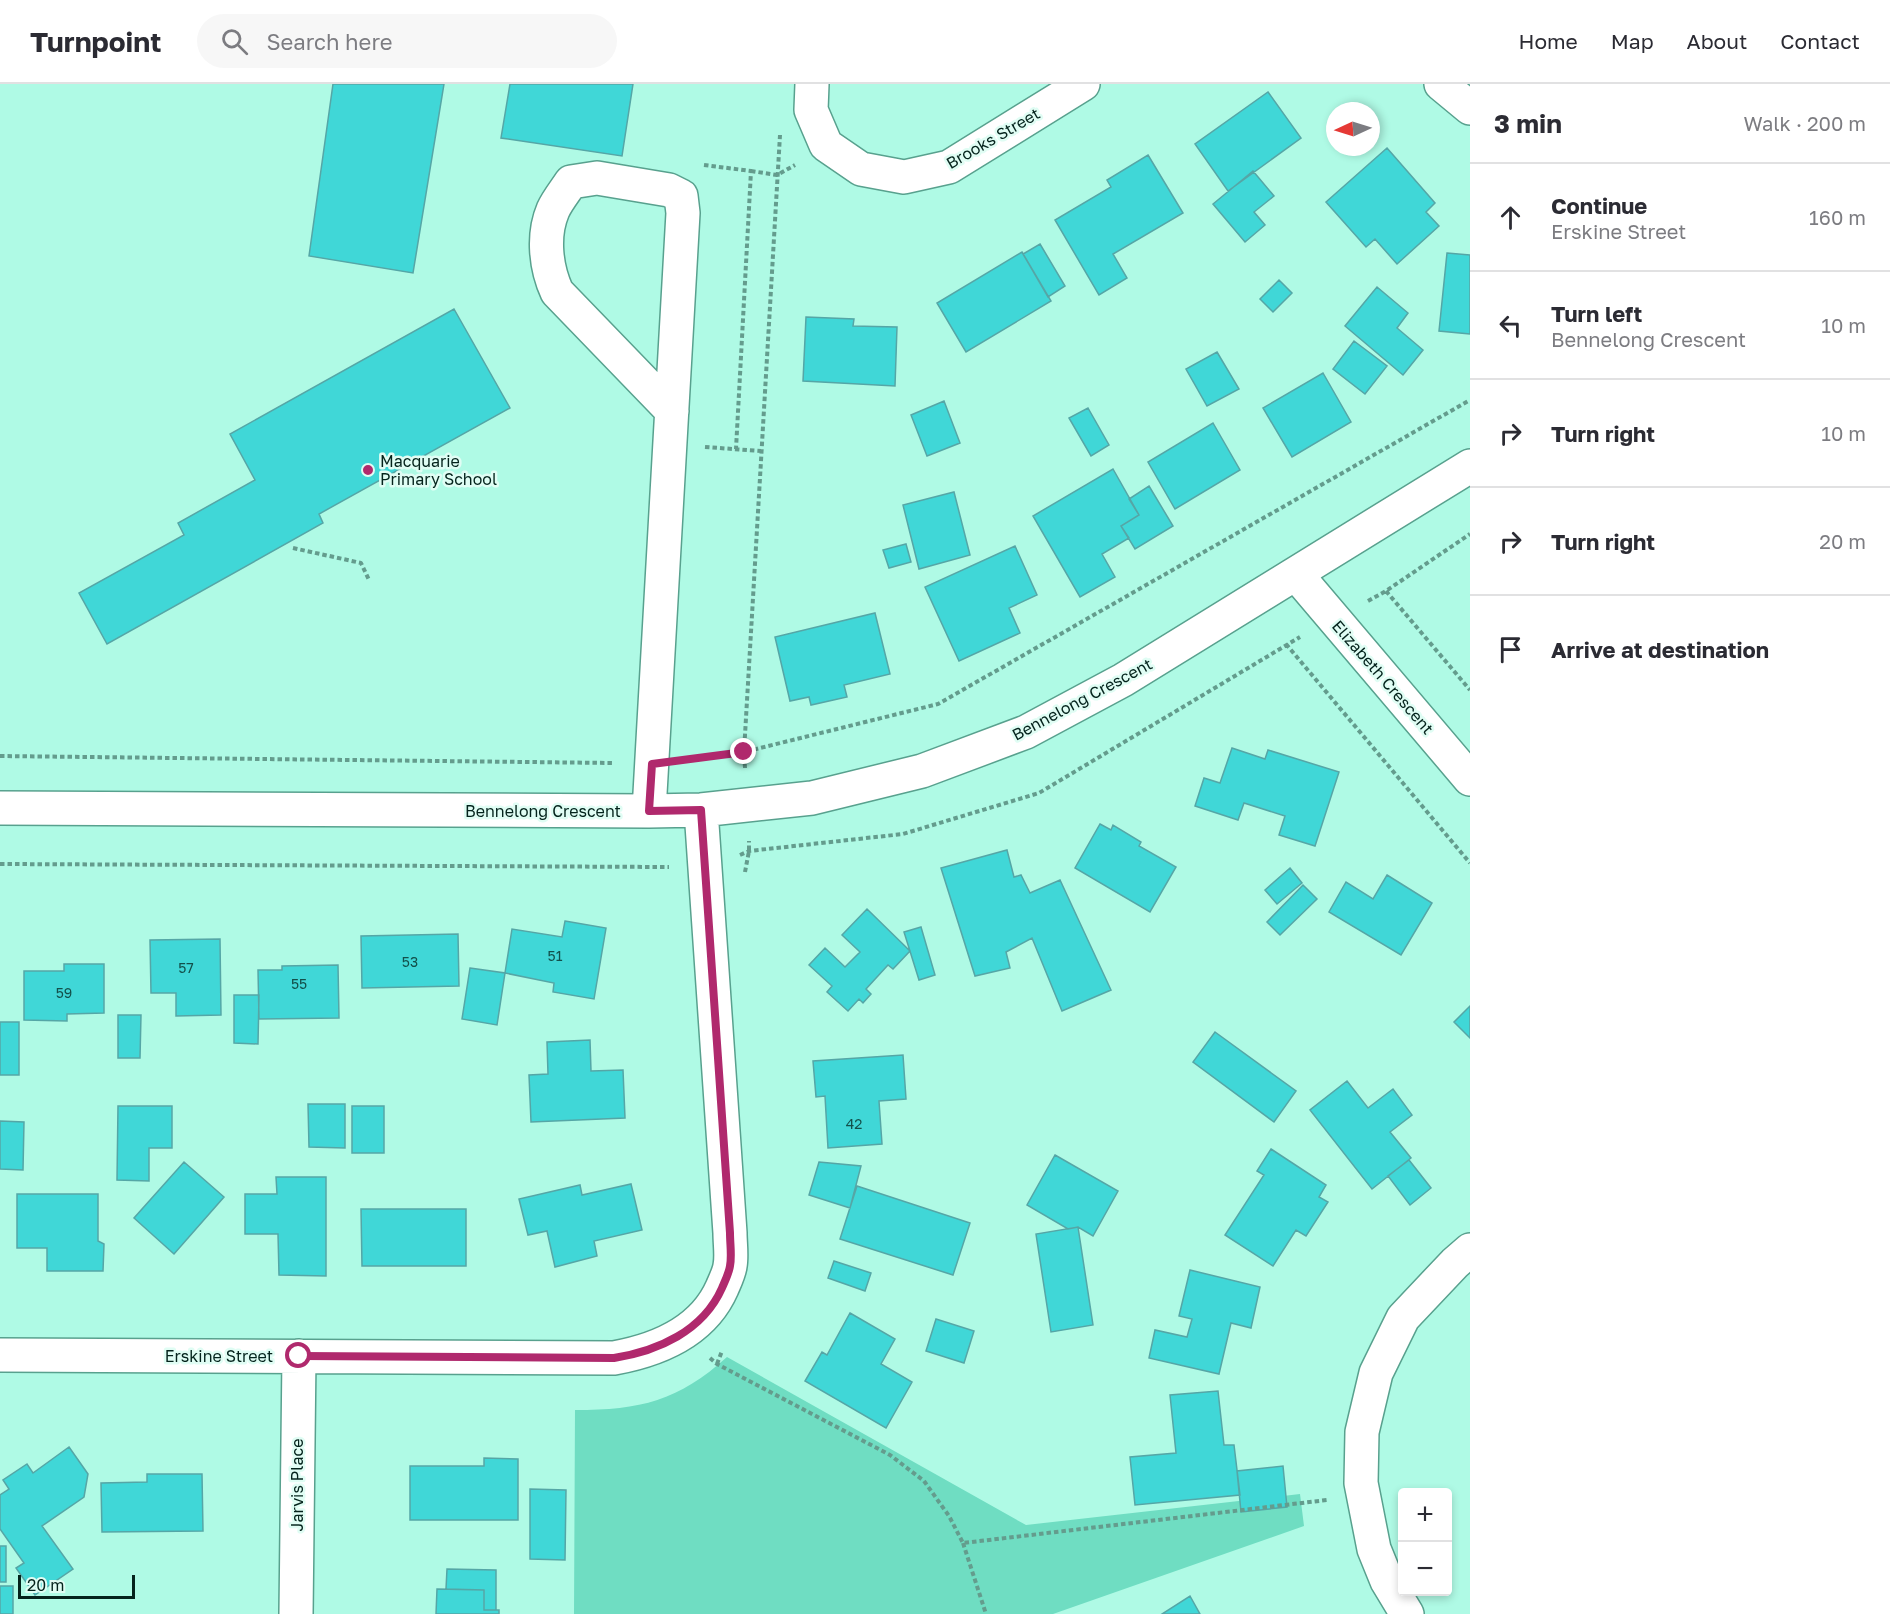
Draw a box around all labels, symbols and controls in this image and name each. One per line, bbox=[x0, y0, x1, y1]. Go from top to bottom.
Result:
search box bbox=[197, 14, 617, 68]
text: Turnpoint bbox=[30, 25, 161, 58]
icon: search bbox=[218, 25, 251, 58]
text: Search here bbox=[266, 28, 393, 55]
text: Home bbox=[1518, 28, 1578, 54]
text: Map bbox=[1611, 28, 1654, 54]
text: About bbox=[1687, 28, 1747, 54]
text: Contact bbox=[1780, 28, 1860, 54]
north arrow bbox=[1326, 102, 1380, 156]
street label: Brooks Street bbox=[943, 103, 1043, 173]
text: 3 min bbox=[1494, 108, 1562, 139]
text: Walk · 200 m bbox=[1744, 111, 1866, 135]
text: Continue bbox=[1551, 192, 1647, 219]
icon: ahead bbox=[1494, 201, 1527, 234]
text: 160 m bbox=[1809, 205, 1866, 229]
text: Erskine Street bbox=[1551, 219, 1686, 243]
text: Turn left bbox=[1551, 300, 1642, 327]
icon: left bbox=[1494, 309, 1527, 342]
text: 10 m bbox=[1821, 313, 1866, 337]
text: Bennelong Crescent bbox=[1551, 327, 1746, 351]
icon: right bbox=[1494, 417, 1527, 450]
text: Turn right bbox=[1551, 420, 1655, 447]
text: 10 m bbox=[1821, 421, 1866, 445]
place label: Macquarie Primary School bbox=[380, 451, 497, 489]
marker: Macquarie Primary School bbox=[361, 463, 375, 477]
icon: right bbox=[1494, 525, 1527, 558]
text: Turn right bbox=[1551, 528, 1655, 555]
text: 20 m bbox=[1819, 529, 1866, 553]
street label: Elizabeth Crescent bbox=[1328, 616, 1438, 738]
icon: arrive bbox=[1494, 633, 1527, 666]
text: Arrive at destination bbox=[1551, 636, 1769, 663]
street label: Bennelong Crescent bbox=[1008, 654, 1156, 744]
route end bbox=[730, 738, 756, 764]
street label: Bennelong Crescent bbox=[465, 801, 621, 821]
house number: 51 bbox=[548, 947, 563, 964]
house number: 53 bbox=[402, 953, 418, 970]
house number: 57 bbox=[178, 959, 194, 976]
house number: 55 bbox=[291, 975, 307, 992]
house number: 59 bbox=[56, 984, 72, 1001]
house number: 42 bbox=[846, 1115, 862, 1132]
route start bbox=[285, 1342, 311, 1368]
street label: Erskine Street bbox=[165, 1346, 273, 1366]
street label: Jarvis Place bbox=[287, 1438, 307, 1532]
map controls bbox=[1398, 1488, 1452, 1596]
button: + bbox=[1398, 1488, 1452, 1542]
button: − bbox=[1398, 1542, 1452, 1596]
scale bar bbox=[18, 1572, 135, 1600]
text: 20 m bbox=[27, 1575, 64, 1595]

